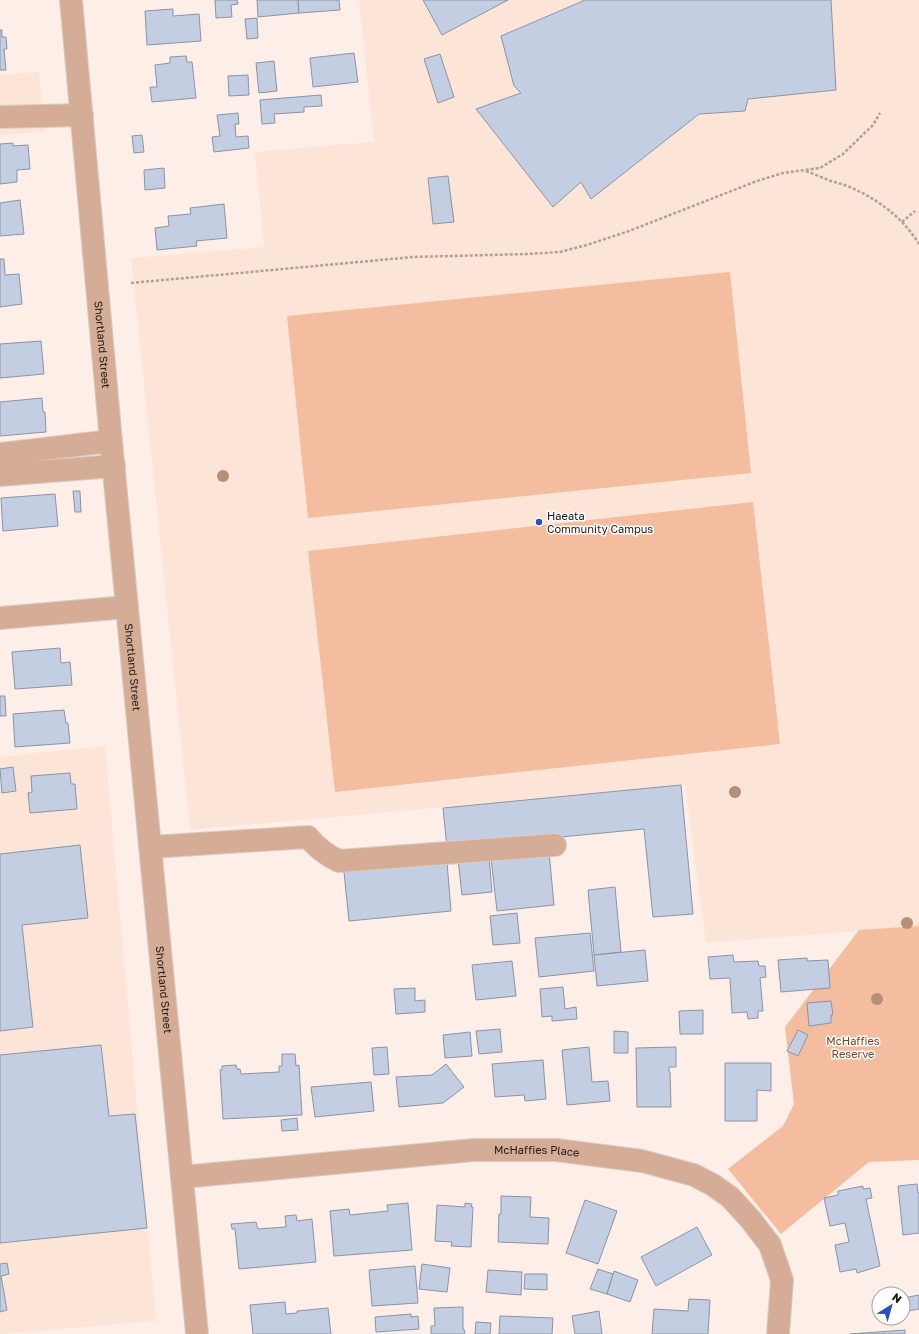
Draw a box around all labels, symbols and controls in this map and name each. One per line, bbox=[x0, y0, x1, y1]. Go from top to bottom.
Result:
street label: Shortland Street bbox=[92, 300, 113, 389]
place label: Haeata Community Campus bbox=[547, 509, 653, 535]
marker: Haeata Community Campus bbox=[534, 517, 544, 527]
street label: Shortland Street bbox=[123, 623, 144, 712]
street label: Shortland Street bbox=[154, 945, 175, 1034]
park label: McHaffies Reserve bbox=[826, 1034, 880, 1060]
street label: McHaffies Place bbox=[494, 1143, 580, 1159]
north arrow bbox=[871, 1286, 911, 1326]
text: N bbox=[890, 1290, 905, 1305]

